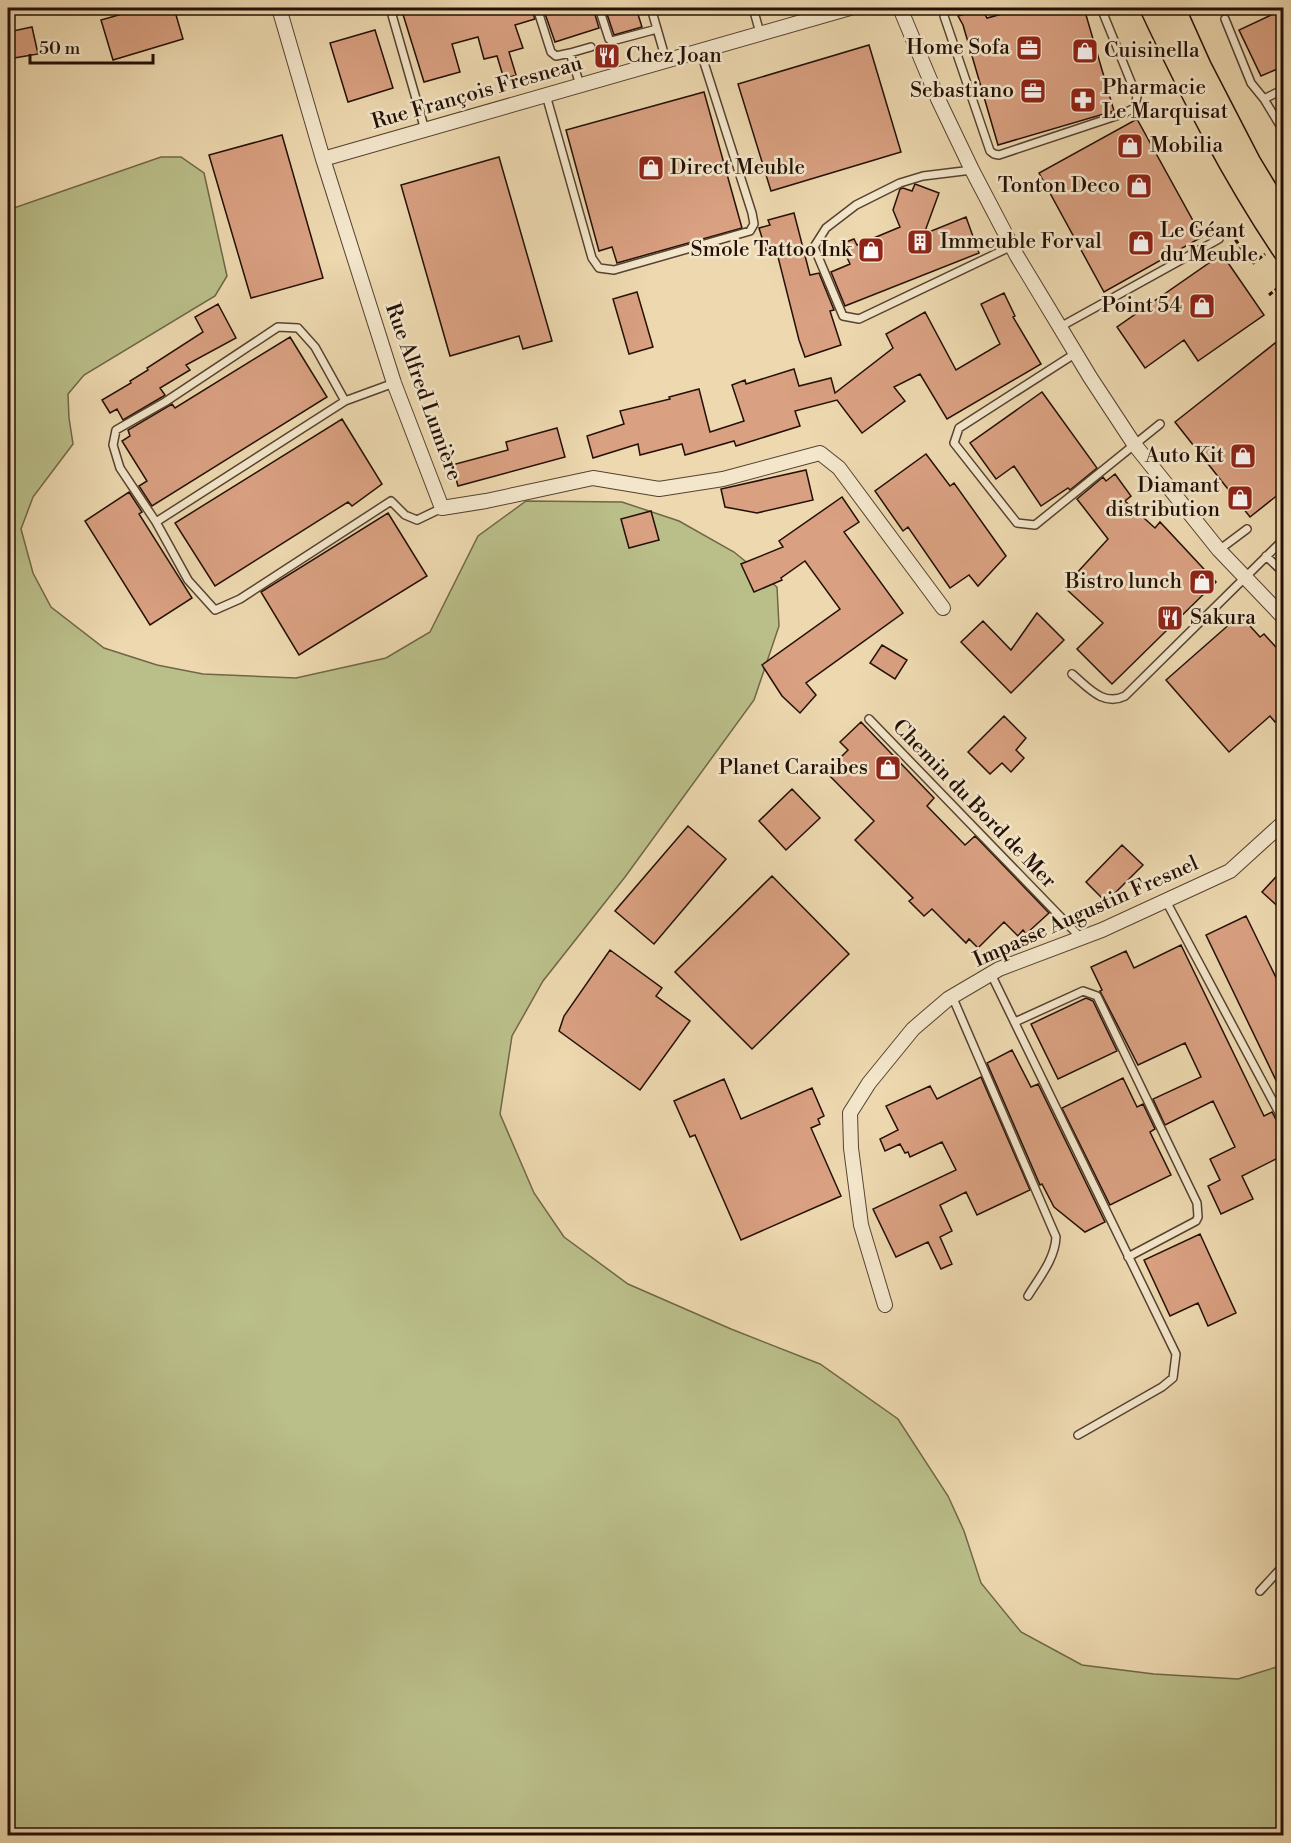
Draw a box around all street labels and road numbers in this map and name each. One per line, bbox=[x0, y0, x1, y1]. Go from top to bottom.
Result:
street label: Rue François Fresneau bbox=[369, 50, 585, 136]
street label: Rue Alfred Lumière bbox=[379, 300, 467, 484]
street label: Chemin du Bord de Mer bbox=[887, 714, 1061, 894]
street label: Impasse Augustin Fresnel bbox=[969, 851, 1203, 973]

